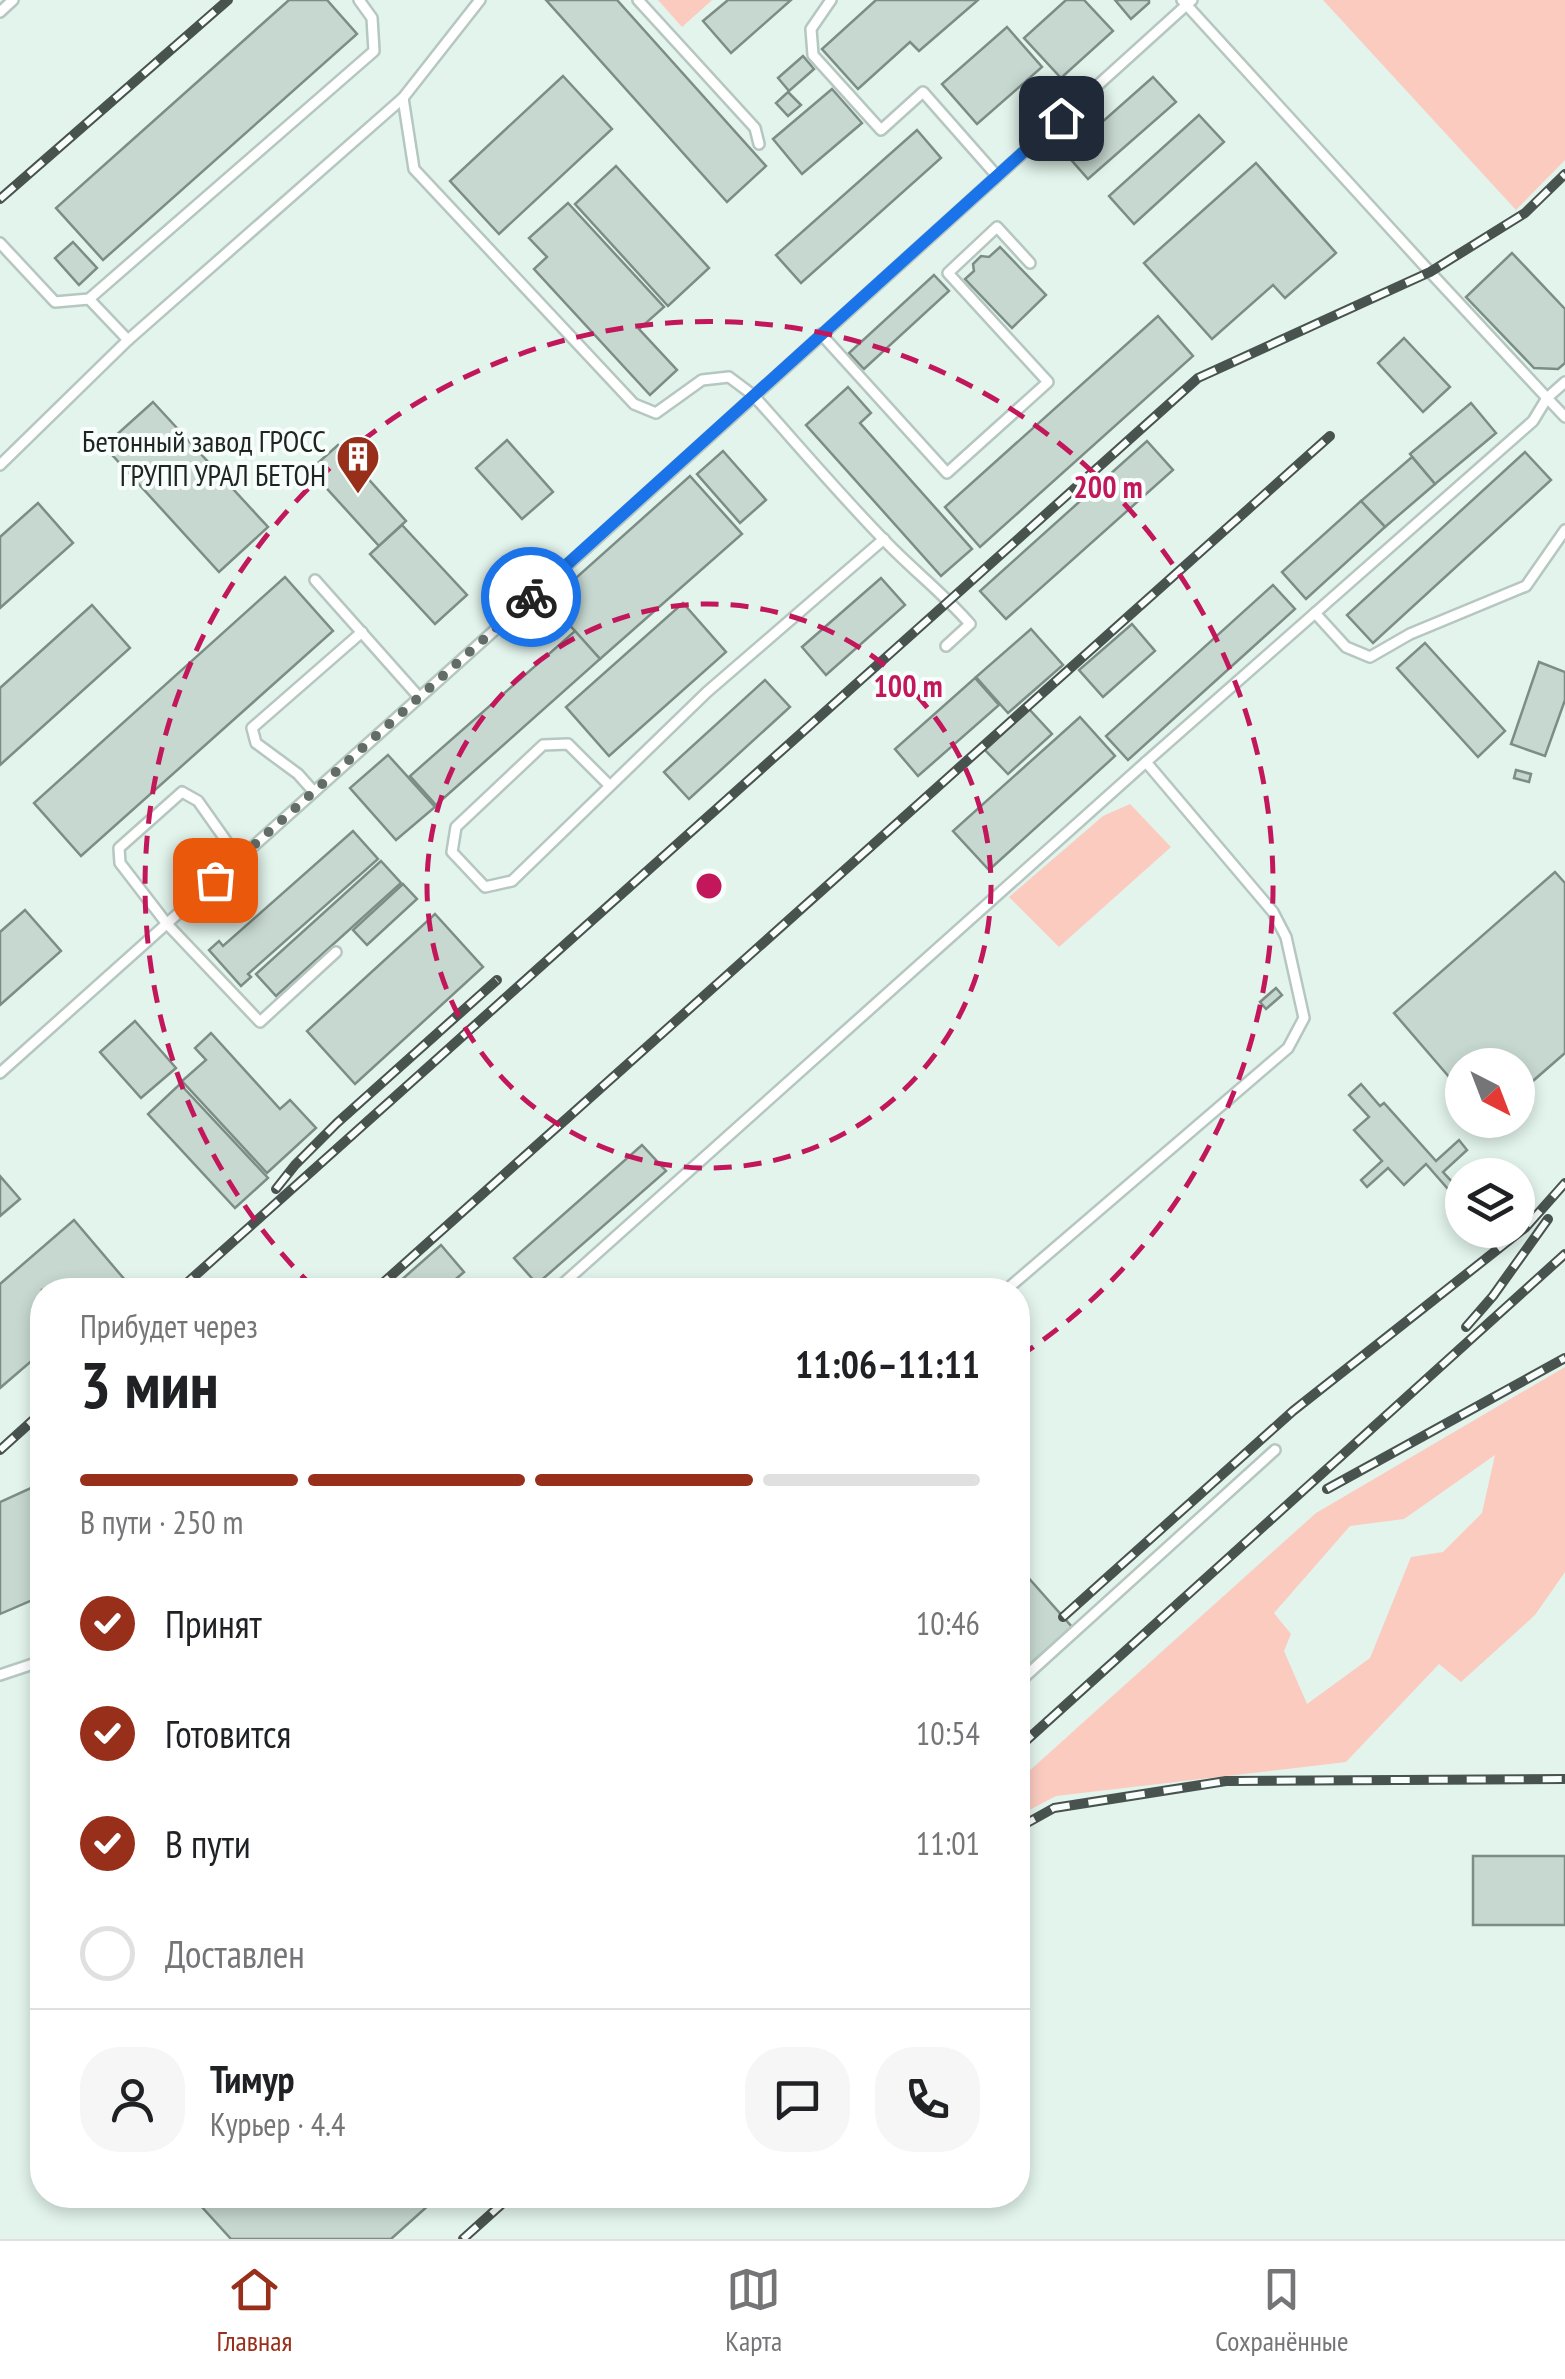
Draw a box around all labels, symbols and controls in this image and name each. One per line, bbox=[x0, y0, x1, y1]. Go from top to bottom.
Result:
pin bbox=[1019, 76, 1104, 161]
icon: home bbox=[1034, 91, 1089, 146]
place label: Бетонный завод ГРОСС ГРУПП УРАЛ БЕТОН bbox=[82, 421, 326, 494]
building icon: Бетонный завод ГРОСС ГРУПП УРАЛ БЕТОН bbox=[335, 434, 381, 495]
text: 200 m bbox=[1073, 467, 1143, 506]
courier bbox=[481, 547, 581, 647]
icon: bike bbox=[504, 570, 559, 625]
text: 100 m bbox=[873, 666, 943, 705]
pin bbox=[173, 838, 258, 923]
icon: bag bbox=[188, 853, 243, 908]
centre of rings bbox=[691, 868, 727, 904]
north arrow bbox=[1445, 1048, 1535, 1138]
map controls bbox=[1445, 1048, 1535, 1248]
button: layers bbox=[1445, 1158, 1535, 1248]
text: Прибудет через bbox=[80, 1305, 258, 1347]
text: 11:06–11:11 bbox=[795, 1339, 980, 1388]
text: 3 мин bbox=[80, 1342, 219, 1426]
text: В пути · 250 m bbox=[80, 1501, 243, 1543]
icon: check bbox=[80, 1596, 135, 1651]
text: Принят bbox=[165, 1599, 262, 1648]
text: 10:46 bbox=[916, 1602, 980, 1644]
icon: check bbox=[80, 1706, 135, 1761]
text: Готовится bbox=[165, 1709, 291, 1758]
text: 10:54 bbox=[916, 1712, 980, 1754]
icon: check bbox=[80, 1816, 135, 1871]
text: В пути bbox=[165, 1819, 251, 1868]
text: 11:01 bbox=[916, 1822, 980, 1864]
text: Доставлен bbox=[165, 1929, 305, 1978]
button: person bbox=[80, 2047, 185, 2152]
button: chat bbox=[745, 2047, 850, 2152]
button: phone bbox=[875, 2047, 980, 2152]
text: Тимур bbox=[210, 2054, 295, 2103]
text: Курьер · 4.4 bbox=[210, 2103, 345, 2145]
tab: Главная bbox=[217, 2262, 292, 2359]
tab: Карта bbox=[725, 2262, 782, 2359]
tab: Сохранённые bbox=[1215, 2262, 1349, 2359]

